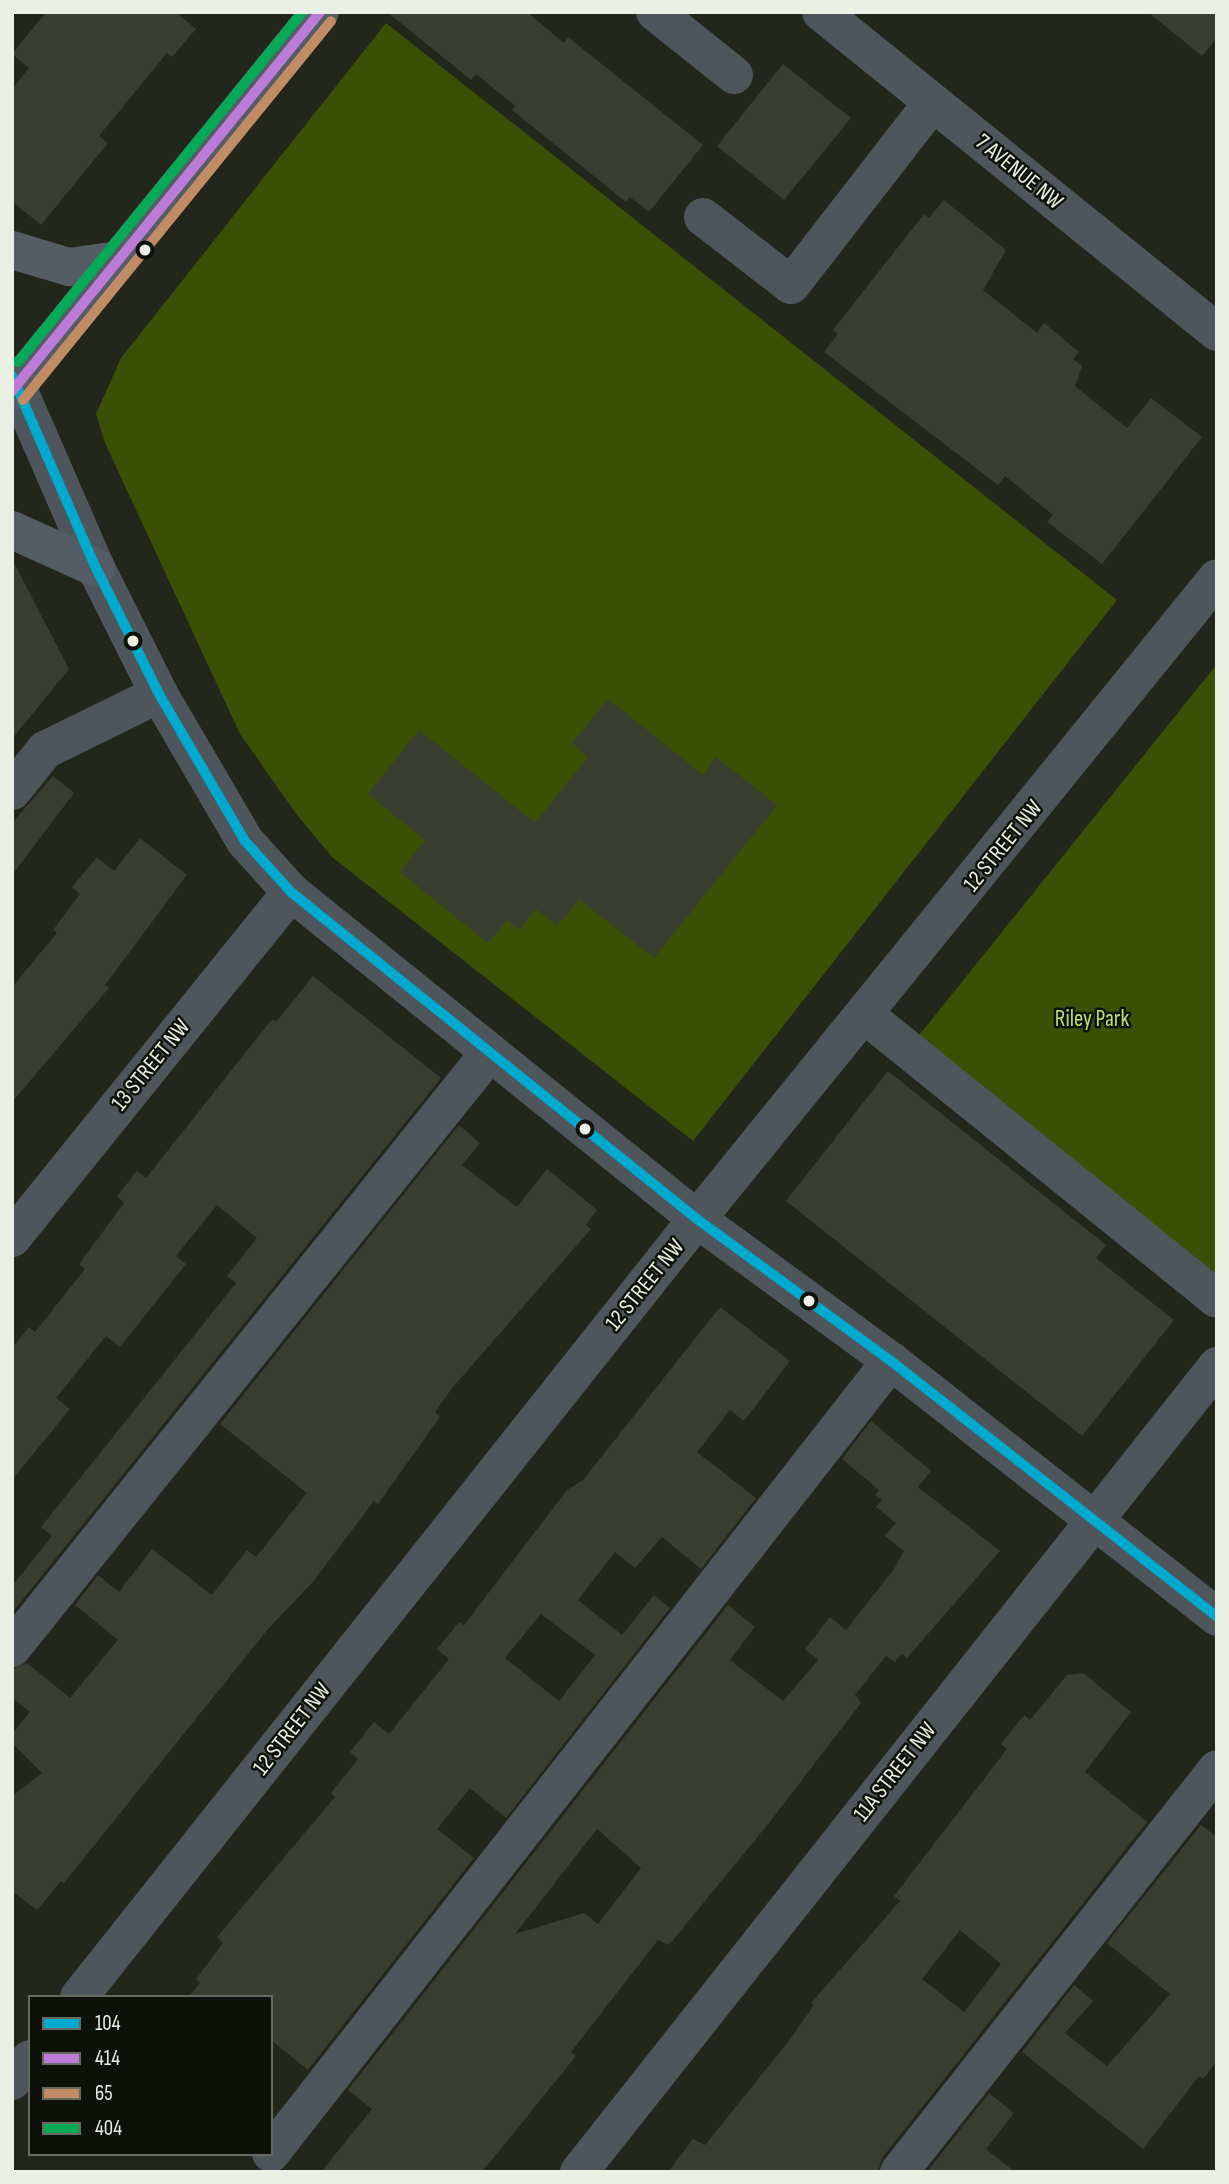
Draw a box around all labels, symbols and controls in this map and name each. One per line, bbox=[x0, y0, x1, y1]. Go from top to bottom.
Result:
street label: 7 AVENUE NW bbox=[970, 128, 1068, 216]
unlabelled marker bbox=[138, 243, 152, 257]
unlabelled marker bbox=[126, 634, 140, 648]
street label: 12 STREET NW bbox=[958, 795, 1048, 897]
park label: Riley Park bbox=[1055, 1005, 1129, 1033]
street label: 13 STREET NW bbox=[106, 1014, 196, 1116]
unlabelled marker bbox=[578, 1122, 592, 1136]
street label: 12 STREET NW bbox=[600, 1234, 690, 1336]
unlabelled marker bbox=[802, 1294, 816, 1308]
street label: 12 STREET NW bbox=[247, 1677, 337, 1781]
street label: 11A STREET NW bbox=[848, 1717, 942, 1827]
legend bbox=[28, 1995, 273, 2156]
text: 104 bbox=[95, 2011, 121, 2036]
text: 414 bbox=[95, 2046, 120, 2071]
text: 65 bbox=[95, 2081, 113, 2106]
text: 404 bbox=[95, 2116, 122, 2141]

